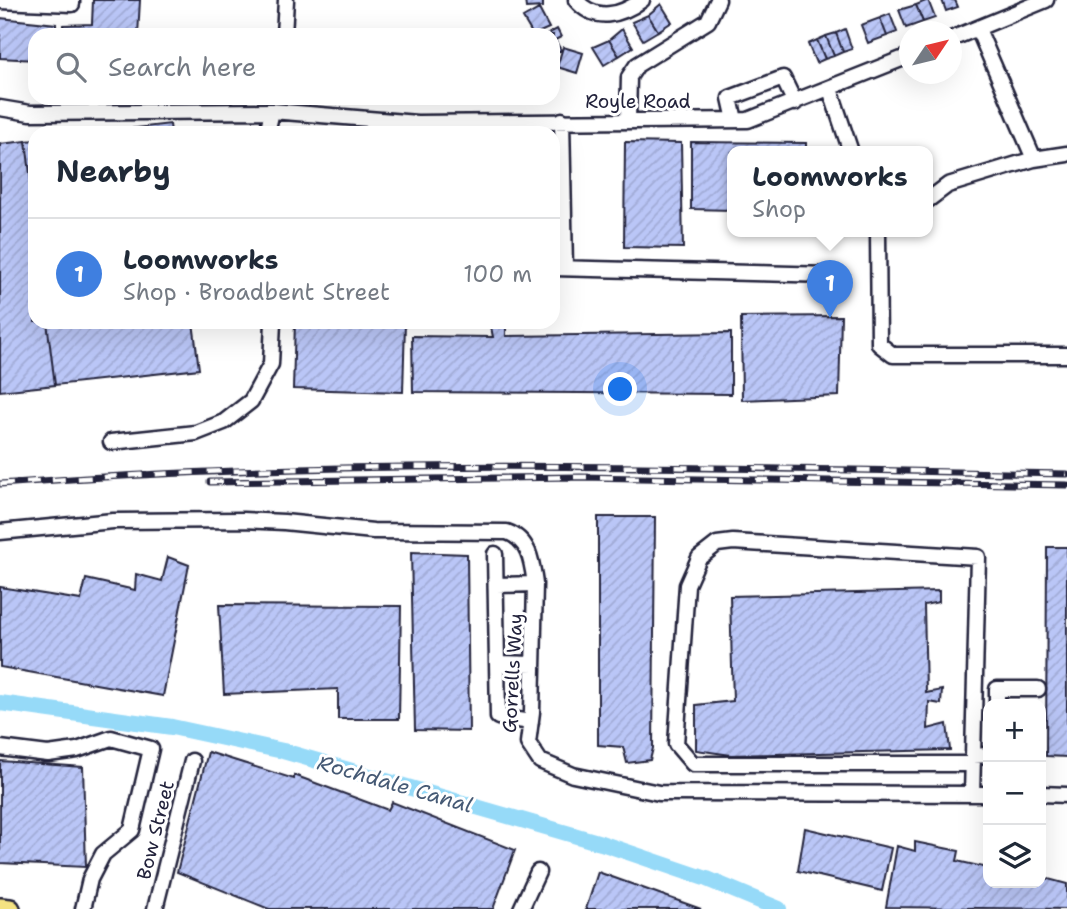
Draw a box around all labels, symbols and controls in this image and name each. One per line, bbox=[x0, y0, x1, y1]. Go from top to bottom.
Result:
north arrow bbox=[899, 21, 962, 84]
search box bbox=[28, 28, 560, 105]
icon: search bbox=[52, 48, 90, 86]
text: Search here bbox=[108, 49, 257, 84]
street label: Royle Road bbox=[585, 89, 691, 114]
popup bbox=[727, 146, 933, 237]
text: Nearby bbox=[56, 151, 171, 192]
text: Loomworks bbox=[752, 159, 908, 194]
text: Shop bbox=[752, 194, 806, 224]
text: Loomworks bbox=[123, 242, 278, 277]
text: 1 bbox=[74, 259, 84, 289]
text: 100 m bbox=[463, 259, 532, 289]
pin: 1 bbox=[807, 260, 853, 318]
text: Shop · Broadbent Street bbox=[123, 277, 390, 307]
your location bbox=[603, 372, 637, 406]
street label: Gorrells Way bbox=[497, 613, 528, 734]
map controls bbox=[983, 699, 1046, 888]
button: + bbox=[983, 699, 1046, 762]
water label: Rochdale Canal bbox=[314, 748, 476, 820]
button: − bbox=[983, 762, 1046, 825]
street label: Bow Street bbox=[131, 778, 180, 882]
button: layers bbox=[983, 825, 1046, 888]

